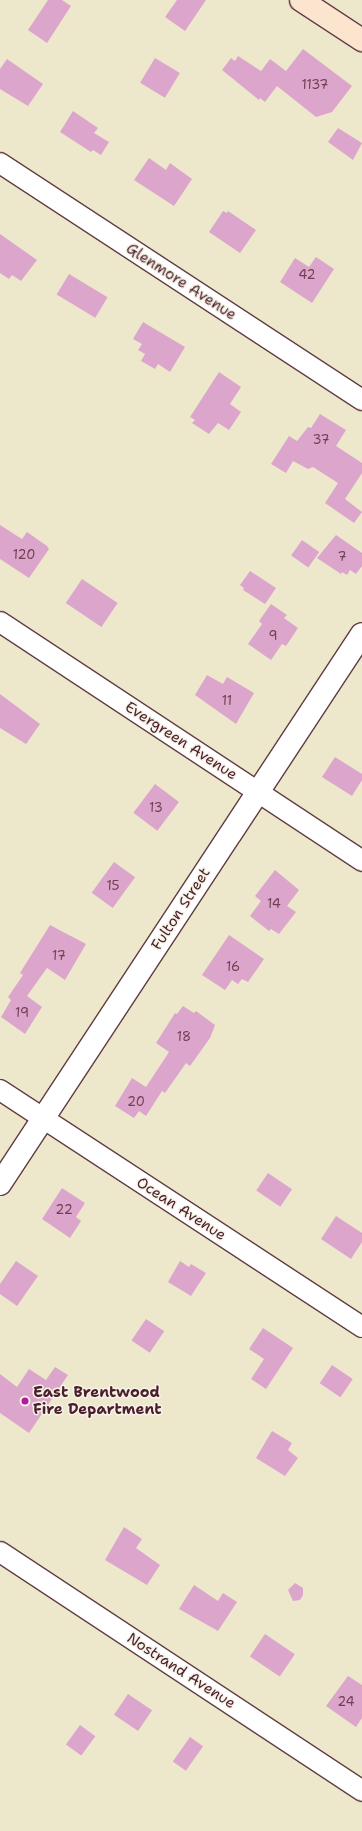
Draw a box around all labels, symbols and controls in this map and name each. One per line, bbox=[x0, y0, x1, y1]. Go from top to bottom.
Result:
house number: 1137 bbox=[302, 77, 328, 93]
street label: Glenmore Avenue bbox=[123, 240, 239, 324]
house number: 42 bbox=[298, 267, 316, 283]
house number: 37 bbox=[312, 432, 330, 448]
house number: 120 bbox=[13, 547, 35, 563]
house number: 7 bbox=[337, 549, 347, 565]
house number: 9 bbox=[268, 628, 278, 644]
house number: 11 bbox=[222, 693, 232, 709]
street label: Evergreen Avenue bbox=[122, 698, 240, 784]
house number: 13 bbox=[149, 800, 163, 816]
street label: Fulton Street bbox=[148, 864, 214, 954]
house number: 15 bbox=[106, 878, 120, 894]
house number: 14 bbox=[267, 896, 281, 912]
house number: 17 bbox=[52, 948, 66, 964]
house number: 16 bbox=[226, 959, 240, 975]
house number: 19 bbox=[15, 1005, 29, 1021]
house number: 18 bbox=[177, 1029, 191, 1045]
house number: 20 bbox=[127, 1094, 145, 1110]
street label: Ocean Avenue bbox=[133, 1173, 229, 1245]
house number: 22 bbox=[55, 1202, 73, 1218]
place label: East Brentwood Fire Department bbox=[33, 1383, 161, 1418]
marker: East Brentwood Fire Department bbox=[20, 1396, 30, 1406]
street label: Nostrand Avenue bbox=[123, 1629, 239, 1713]
house number: 24 bbox=[337, 1694, 355, 1710]

